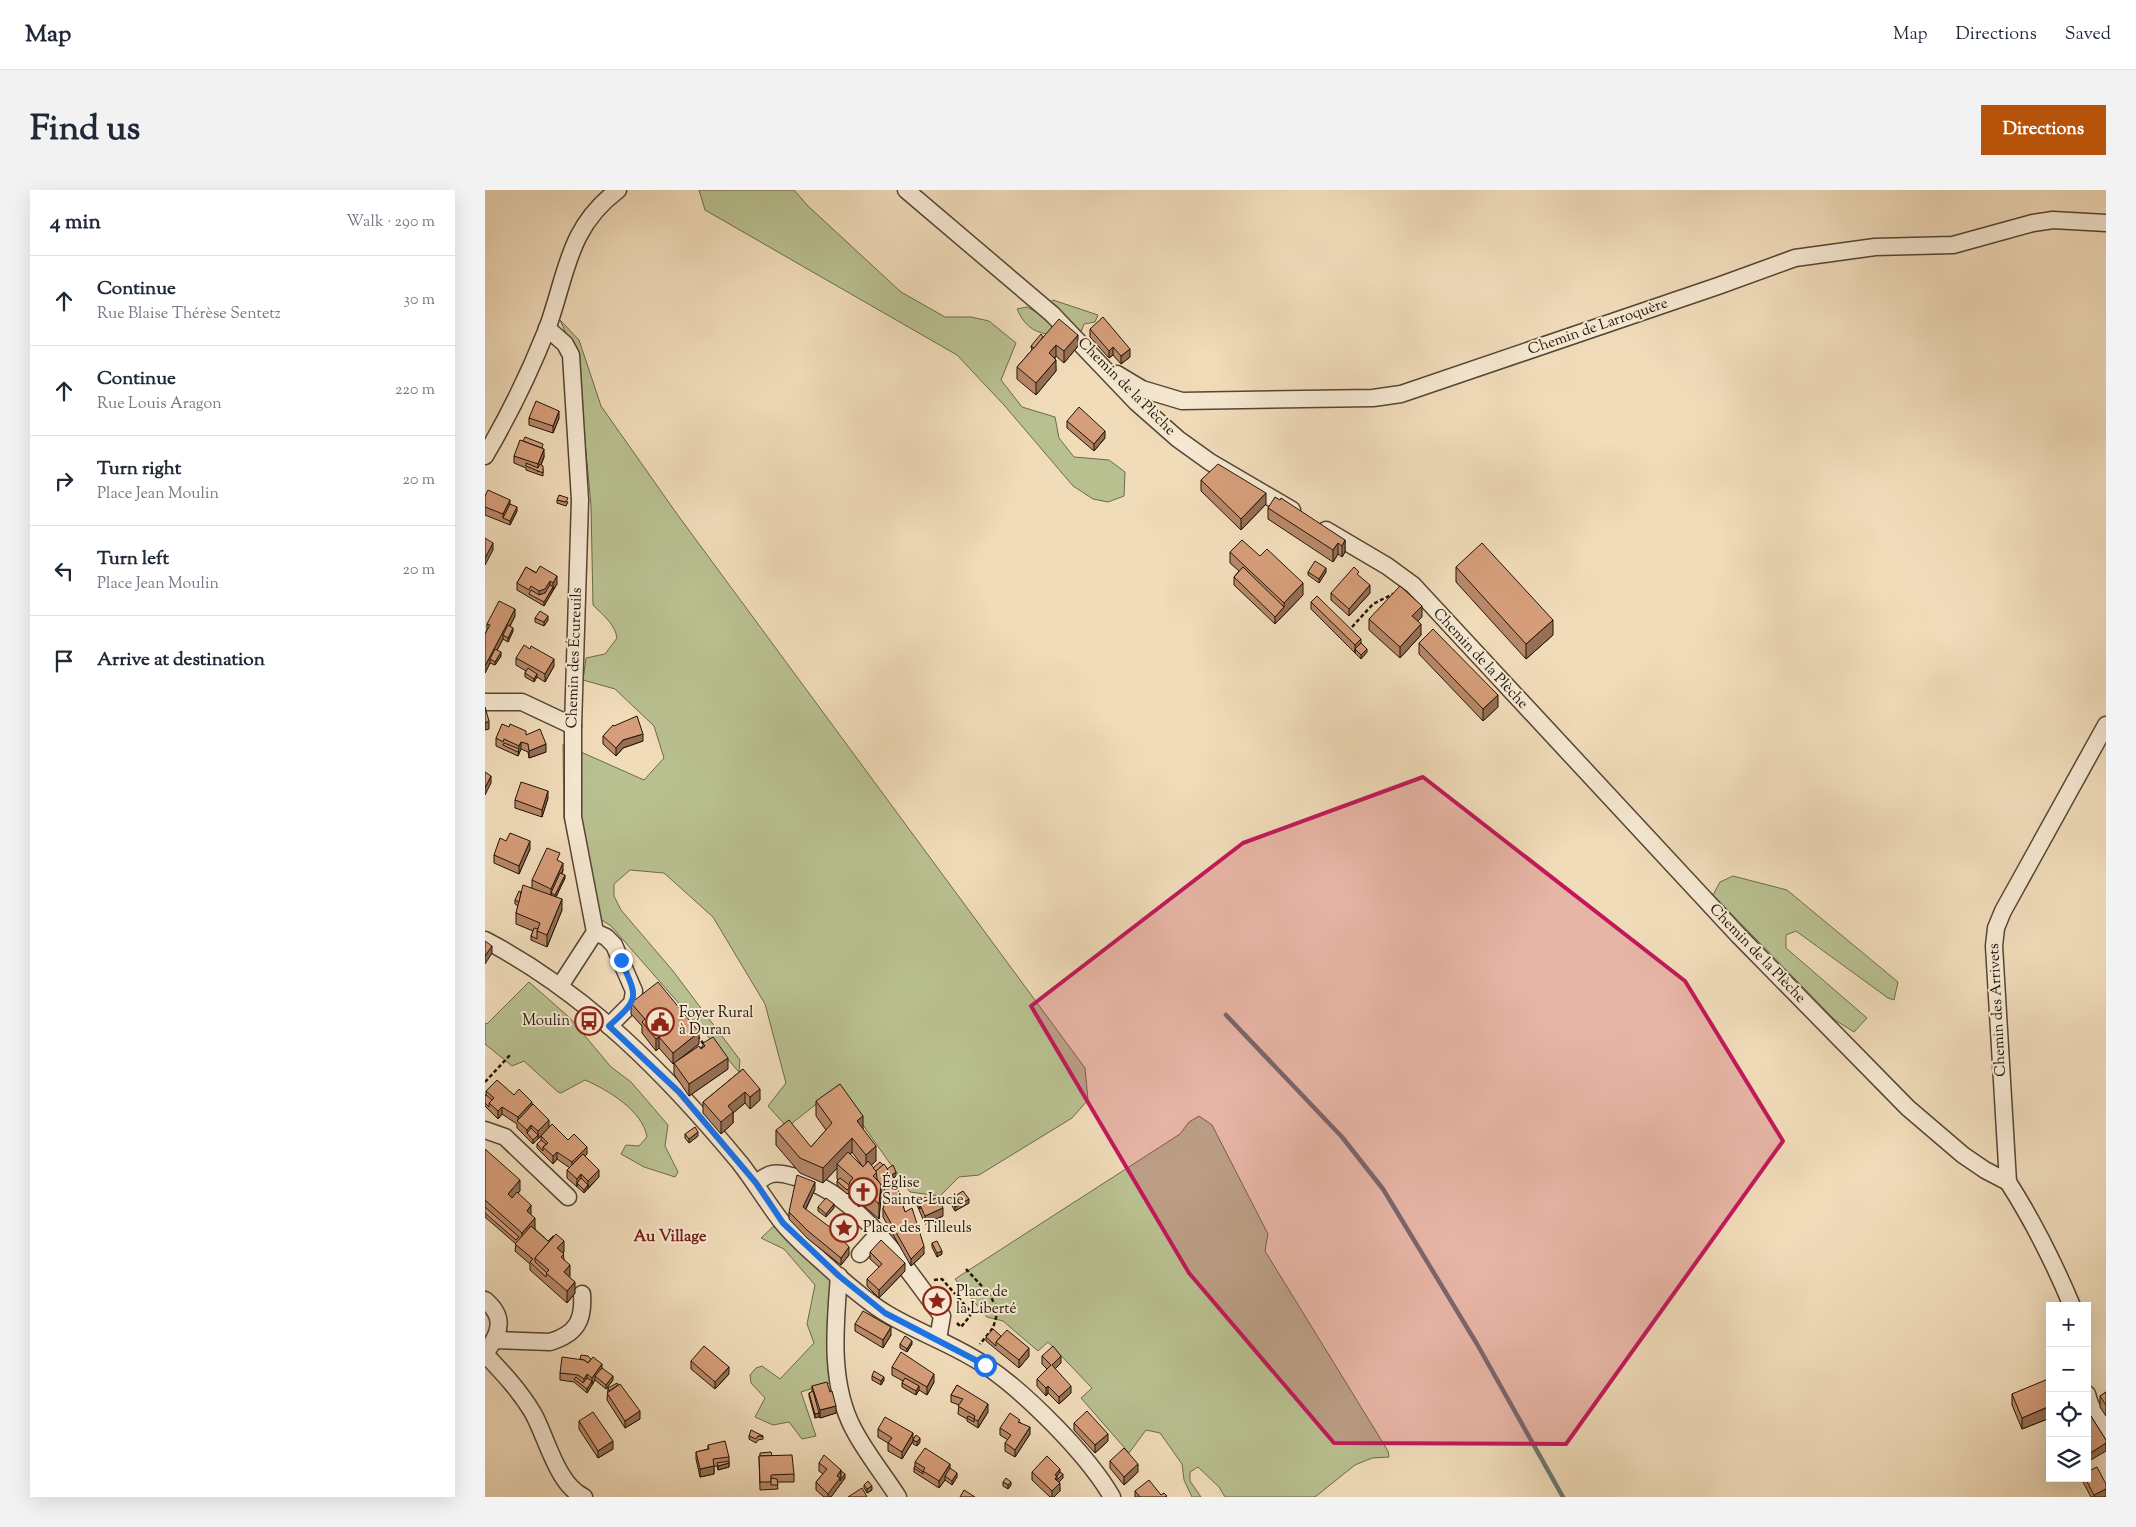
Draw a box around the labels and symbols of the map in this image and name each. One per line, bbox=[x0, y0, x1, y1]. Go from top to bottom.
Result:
street label: Chemin de Larroquère bbox=[1525, 293, 1671, 361]
street label: Chemin de la Plèche bbox=[1072, 333, 1180, 441]
street label: Chemin des Écureuils bbox=[561, 587, 588, 729]
street label: Chemin de la Plèche bbox=[1428, 604, 1532, 714]
street label: Chemin de la Plèche bbox=[1704, 900, 1810, 1008]
street label: Chemin des Arrivets bbox=[1984, 943, 2012, 1077]
route end bbox=[610, 949, 633, 972]
place label: Foyer Rural à Duran bbox=[679, 1003, 754, 1041]
bus stop icon: Moulin bbox=[574, 1006, 604, 1036]
public building icon: Foyer Rural à Duran bbox=[645, 1007, 675, 1037]
place label: Moulin bbox=[522, 1011, 570, 1032]
place label: Église Sainte-Lucie bbox=[882, 1172, 964, 1211]
church icon: Église Sainte-Lucie bbox=[848, 1177, 878, 1207]
place icon: Place des Tilleuls bbox=[829, 1213, 859, 1243]
place label: Place des Tilleuls bbox=[863, 1218, 972, 1239]
district label: Au Village bbox=[634, 1226, 707, 1249]
place label: Place de la Liberté bbox=[956, 1282, 1016, 1320]
place icon: Place de la Liberté bbox=[922, 1286, 952, 1316]
route start bbox=[974, 1354, 997, 1377]

